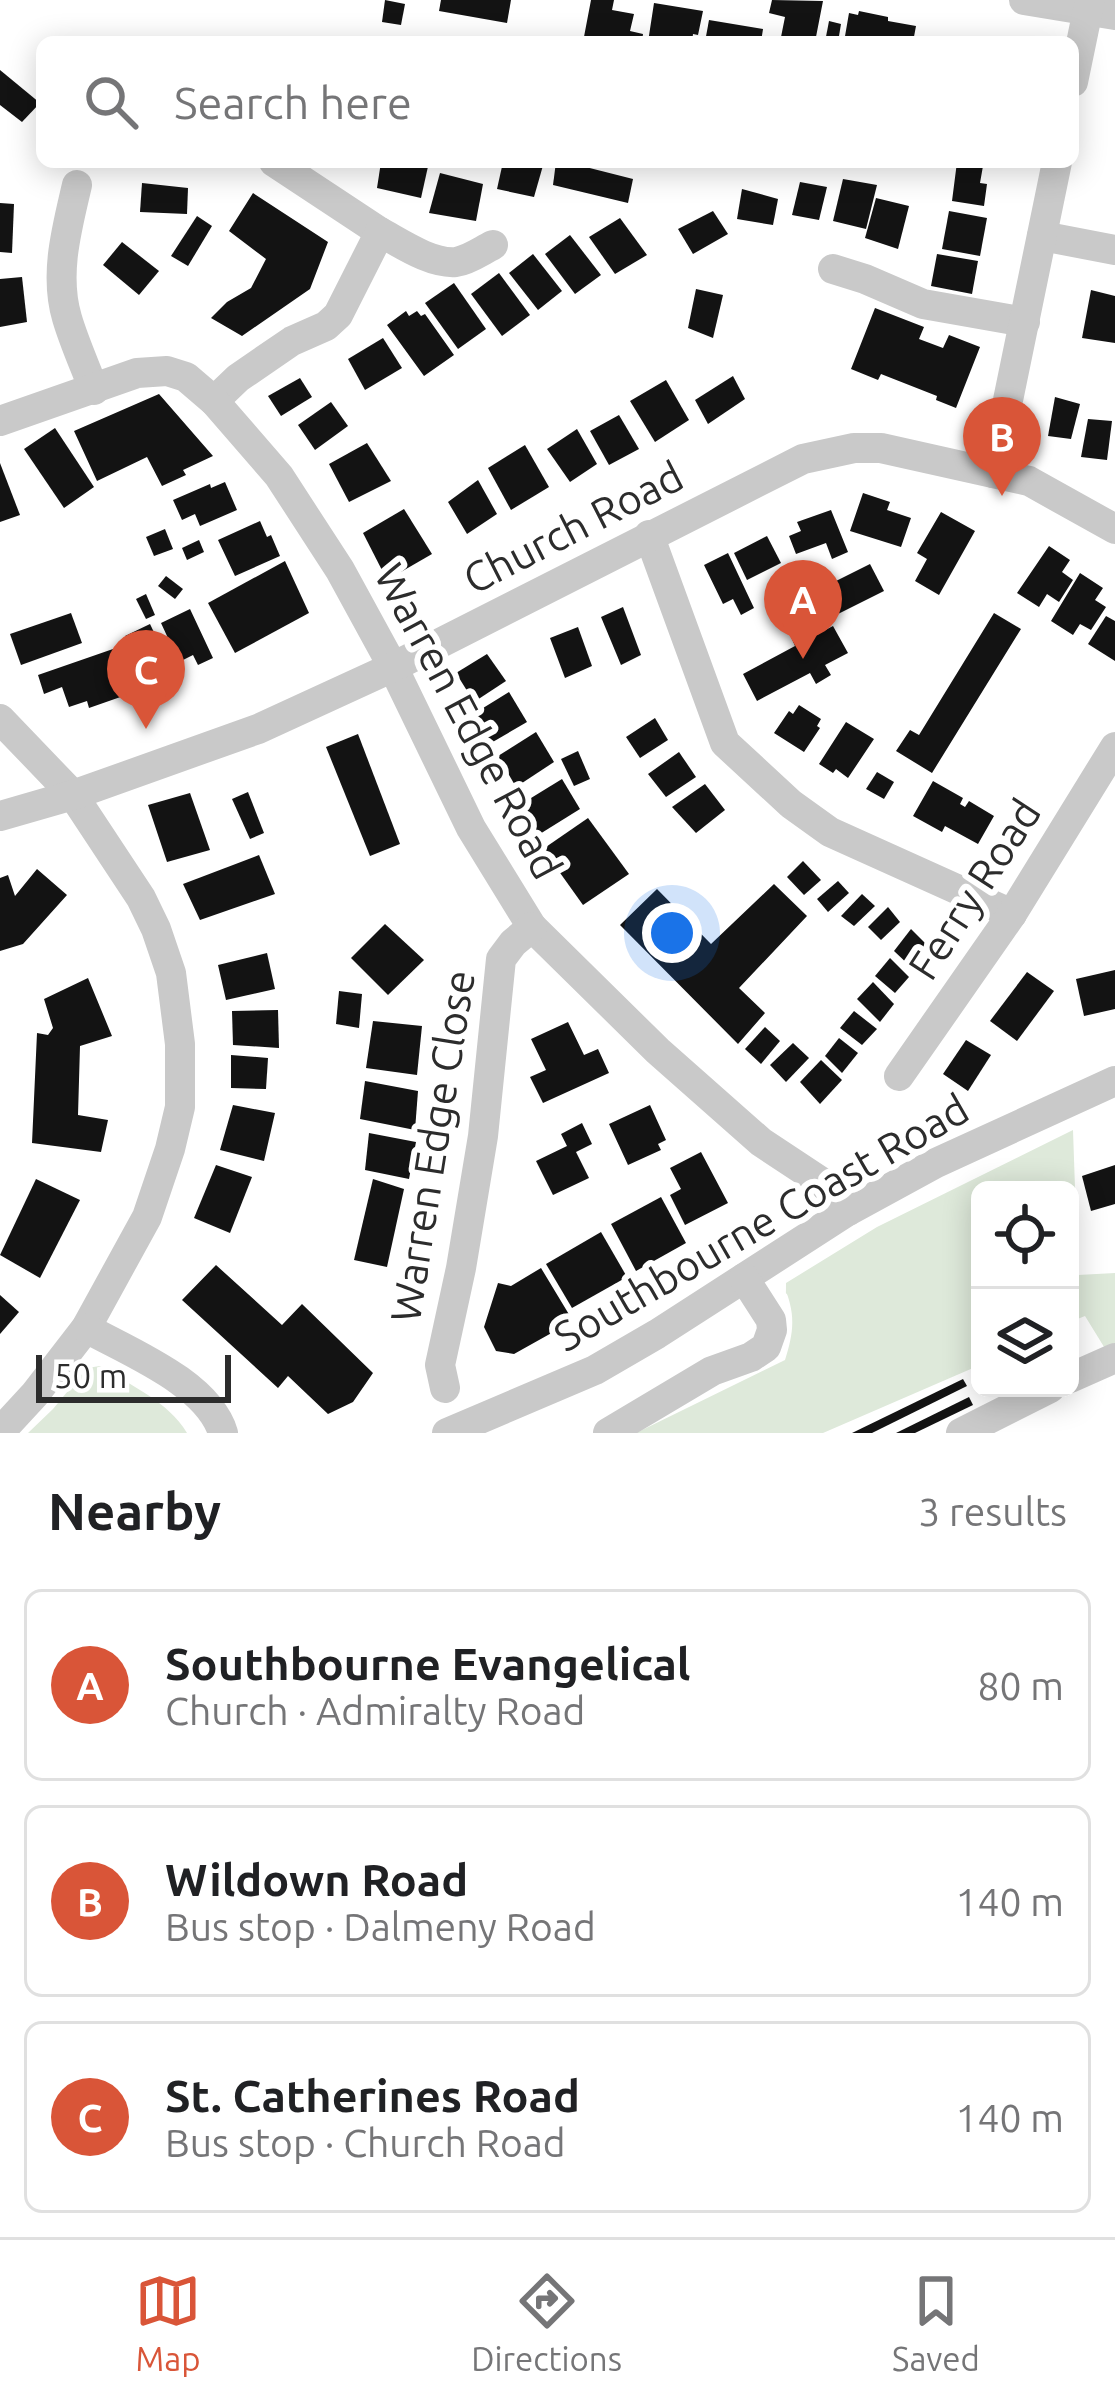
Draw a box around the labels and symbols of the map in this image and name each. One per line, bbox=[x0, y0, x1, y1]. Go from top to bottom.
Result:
pin: B bbox=[963, 397, 1041, 496]
street label: Church Road bbox=[456, 452, 690, 602]
street label: Warren Edge Road bbox=[366, 556, 572, 886]
pin: A bbox=[764, 560, 842, 659]
pin: C bbox=[107, 630, 185, 729]
street label: Ferry Road bbox=[899, 790, 1049, 988]
your location bbox=[642, 903, 702, 963]
street label: Warren Edge Close bbox=[381, 967, 483, 1325]
street label: Southbourne Coast Road bbox=[546, 1084, 976, 1360]
scale bar bbox=[36, 1349, 231, 1402]

